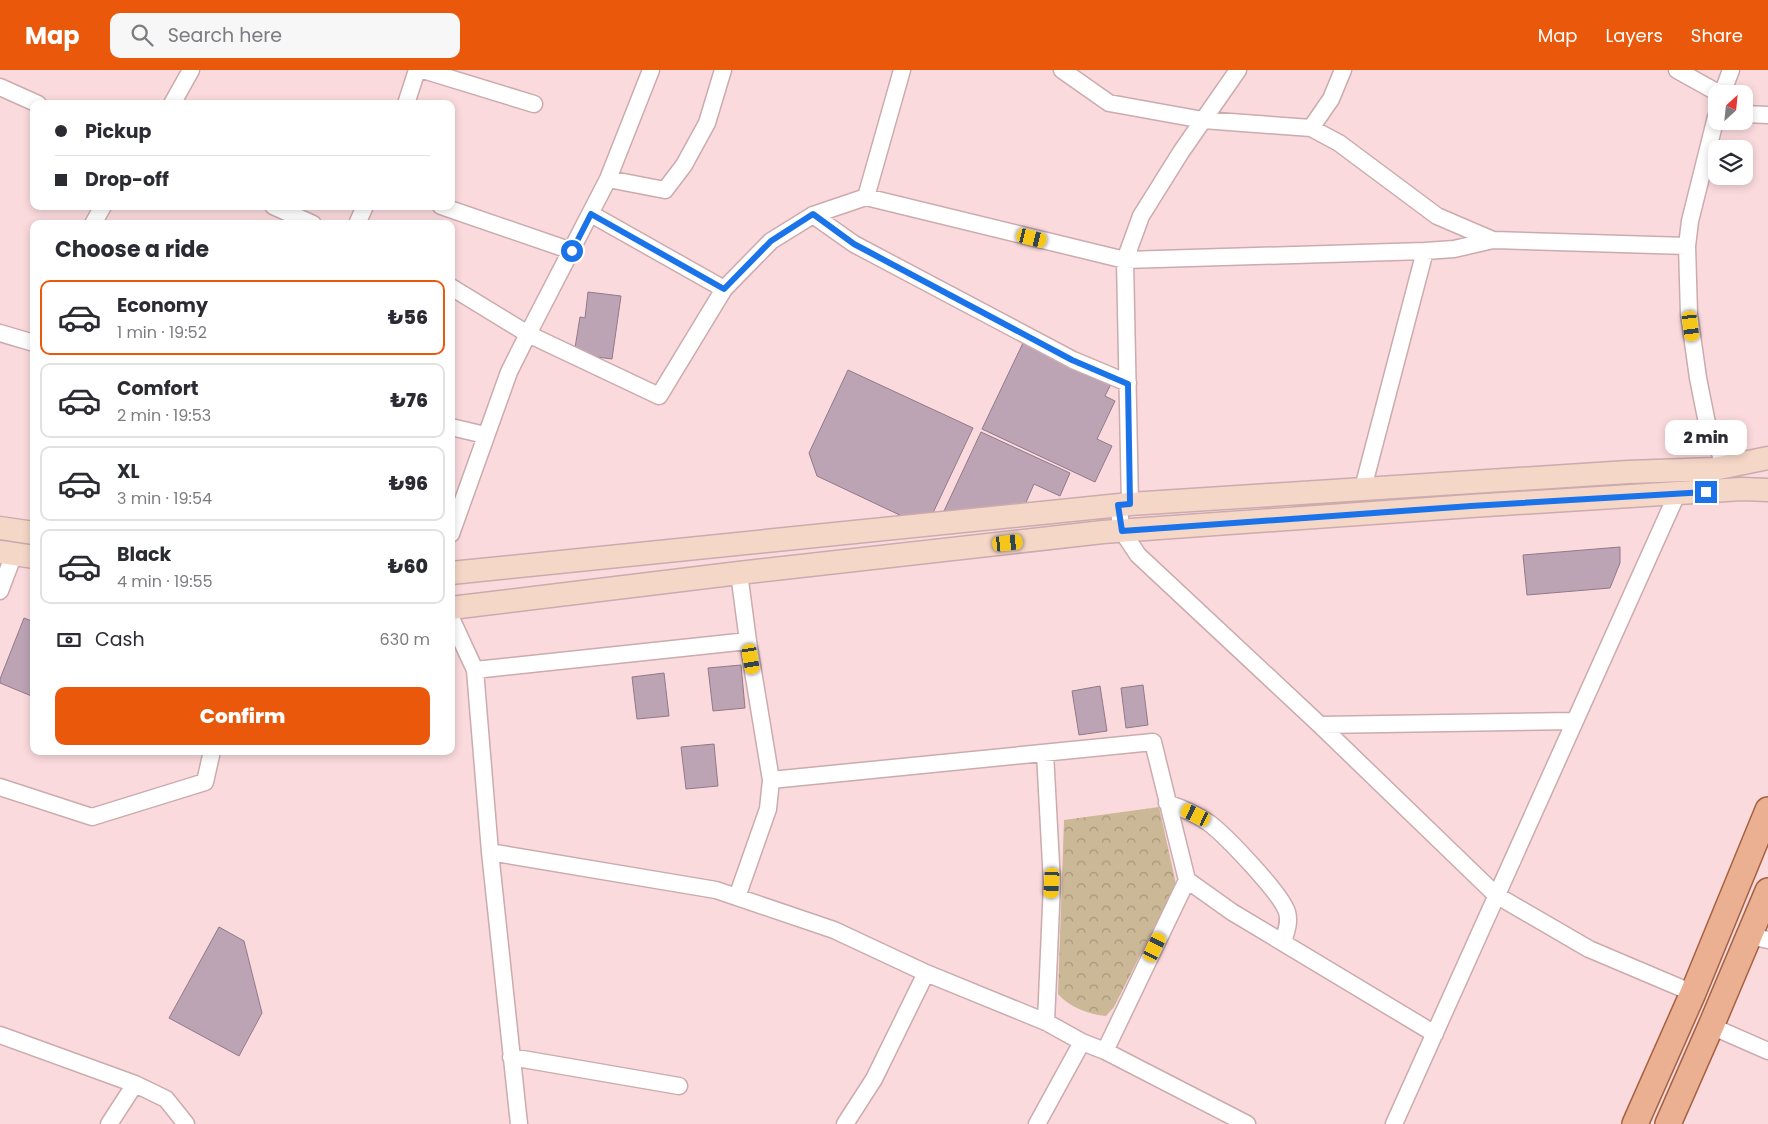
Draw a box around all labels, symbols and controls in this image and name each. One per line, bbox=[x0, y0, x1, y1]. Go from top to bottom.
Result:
search box bbox=[110, 13, 460, 58]
text: Map bbox=[25, 19, 80, 52]
icon: search bbox=[128, 21, 156, 49]
text: Search here bbox=[168, 22, 282, 49]
text: Map bbox=[1538, 23, 1578, 48]
text: Layers bbox=[1606, 23, 1663, 48]
text: Share bbox=[1691, 23, 1743, 48]
north arrow bbox=[1708, 85, 1752, 130]
map controls bbox=[1708, 85, 1753, 185]
text: Pickup bbox=[85, 118, 151, 145]
button: layers bbox=[1708, 140, 1753, 185]
text: Drop-off bbox=[85, 166, 169, 193]
car bbox=[1015, 227, 1048, 249]
text: Choose a ride bbox=[55, 234, 209, 265]
route start bbox=[561, 240, 583, 262]
text: Economy bbox=[117, 292, 208, 319]
icon: car bbox=[57, 295, 102, 340]
text: ₺56 bbox=[388, 304, 428, 331]
car bbox=[1681, 310, 1700, 342]
text: 1 min · 19:52 bbox=[117, 321, 207, 344]
text: Comfort bbox=[117, 375, 199, 402]
icon: car bbox=[57, 378, 102, 423]
text: ₺76 bbox=[390, 387, 428, 414]
text: 2 min · 19:53 bbox=[117, 404, 211, 427]
callout: 2 min bbox=[1665, 420, 1747, 454]
text: 2 min bbox=[1683, 426, 1729, 449]
text: XL bbox=[117, 458, 140, 485]
icon: car bbox=[57, 461, 102, 506]
text: ₺96 bbox=[389, 470, 428, 497]
route end bbox=[1695, 481, 1717, 503]
text: 3 min · 19:54 bbox=[117, 487, 212, 510]
car bbox=[992, 534, 1023, 552]
text: Black bbox=[117, 541, 171, 568]
icon: car bbox=[57, 544, 102, 589]
text: ₺60 bbox=[388, 553, 428, 580]
text: 4 min · 19:55 bbox=[117, 570, 213, 593]
icon: cash bbox=[55, 626, 83, 654]
text: Cash bbox=[95, 626, 145, 653]
text: 630 m bbox=[380, 628, 430, 651]
car bbox=[741, 643, 760, 675]
button: Confirm bbox=[55, 687, 430, 745]
car bbox=[1179, 802, 1212, 828]
car bbox=[1043, 868, 1060, 898]
car bbox=[1141, 930, 1168, 964]

